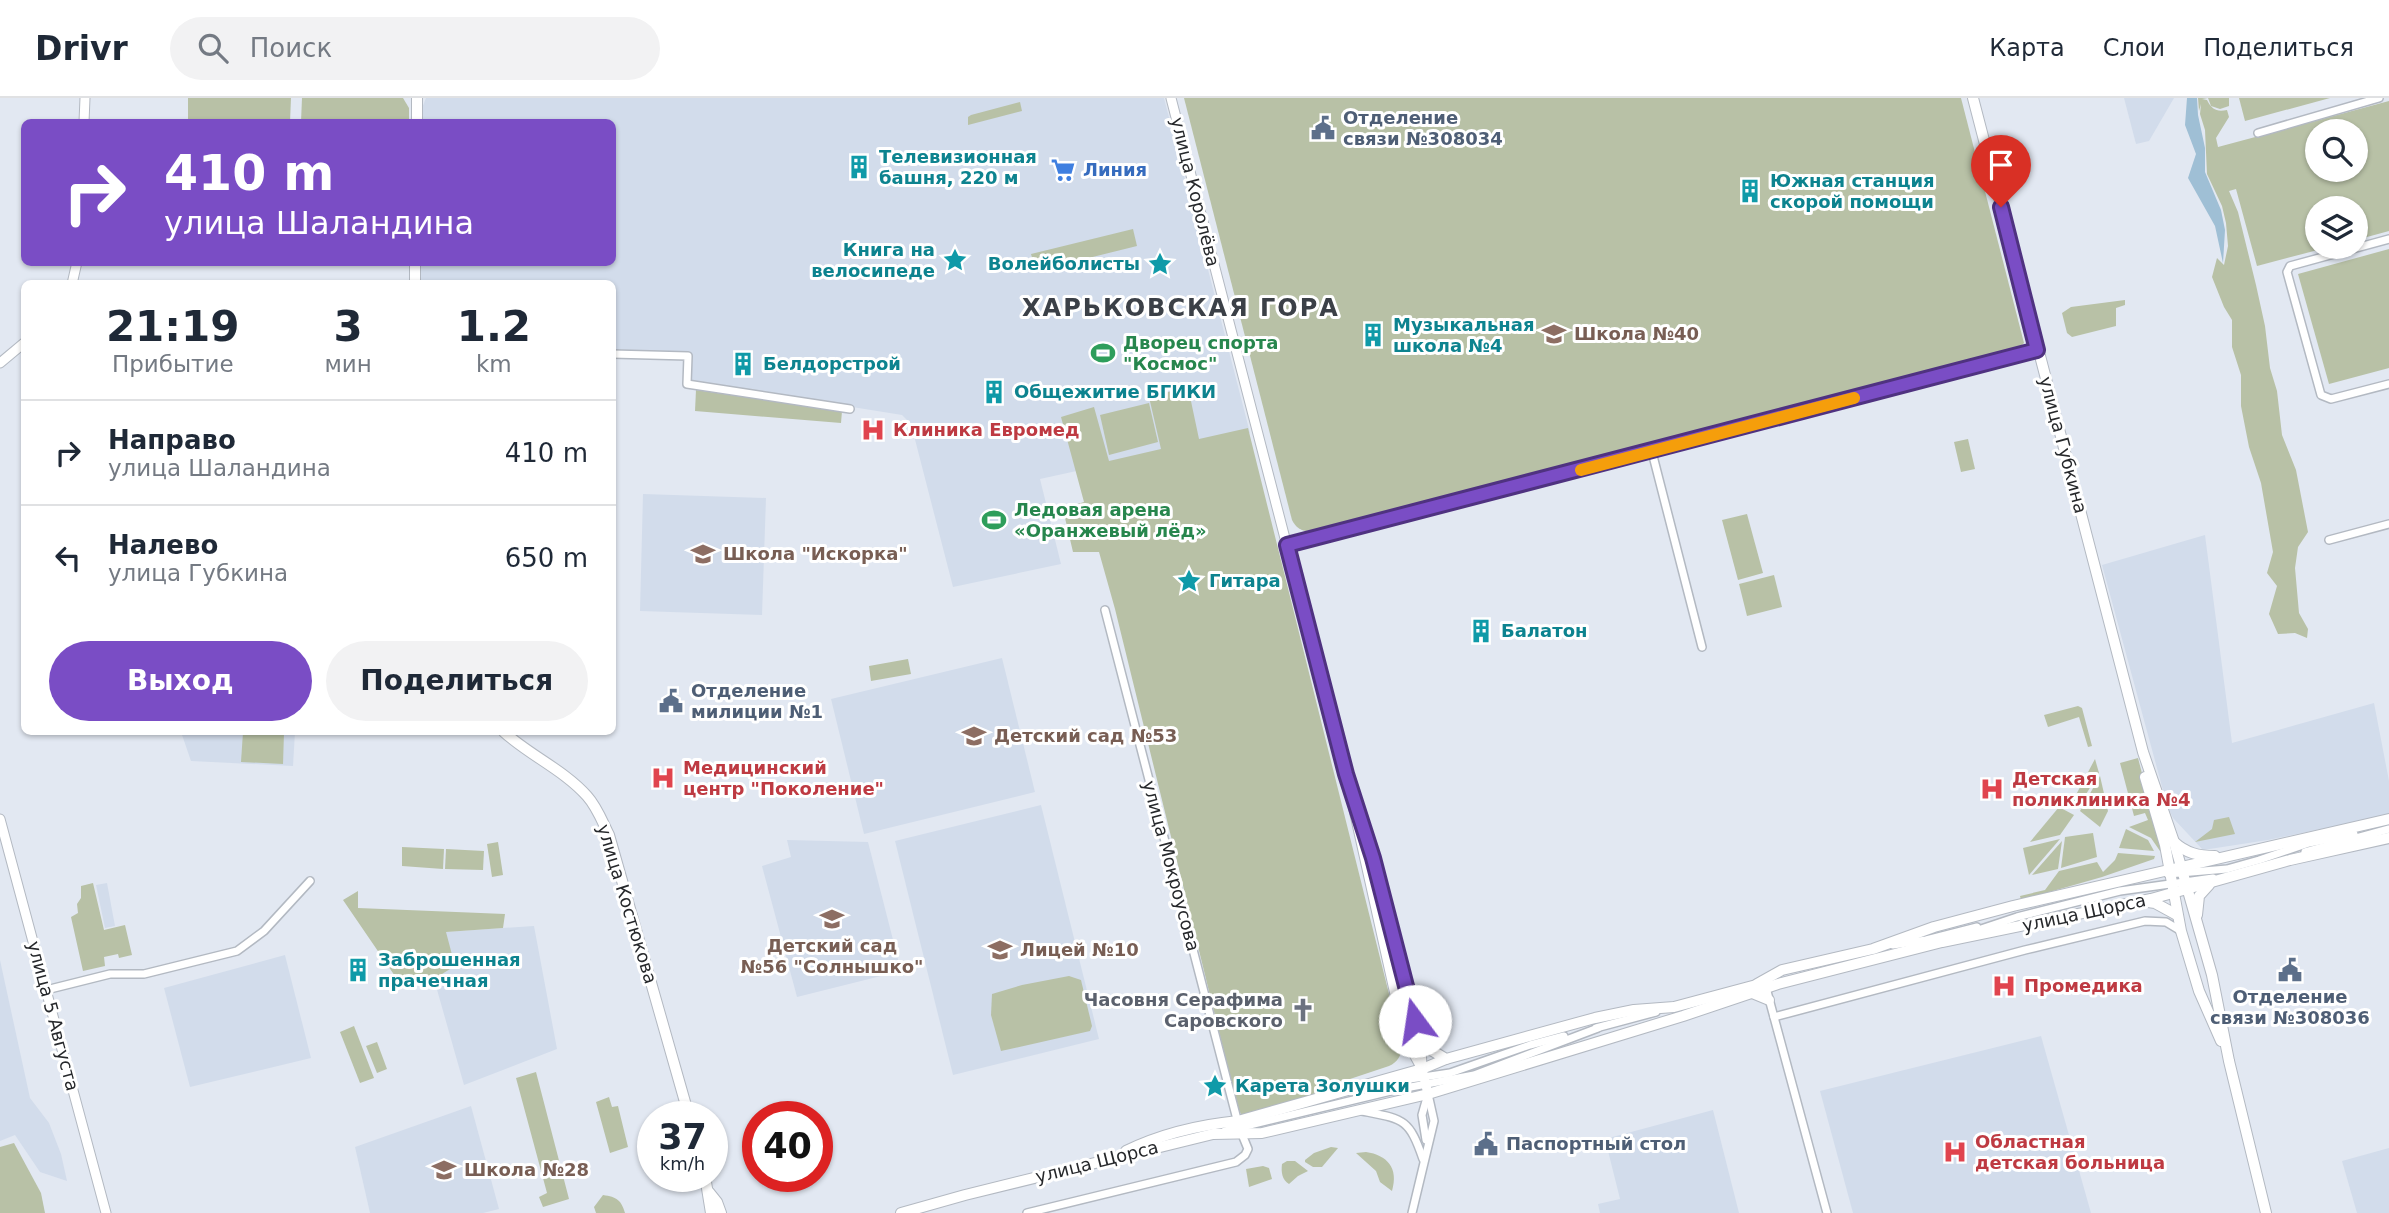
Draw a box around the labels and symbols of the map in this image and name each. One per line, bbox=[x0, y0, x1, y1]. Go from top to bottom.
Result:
place label: Отделение связи №308034 bbox=[1343, 107, 1503, 149]
public building icon: Отделение связи №308034 bbox=[1309, 114, 1337, 142]
street label: улица Королёва bbox=[1167, 115, 1224, 269]
pin bbox=[1971, 135, 2031, 207]
place label: Телевизионная башня, 220 м bbox=[879, 146, 1037, 188]
building icon: Телевизионная башня, 220 м bbox=[845, 153, 873, 181]
supermarket icon: Линия bbox=[1049, 156, 1077, 184]
place label: Линия bbox=[1083, 159, 1147, 180]
place label: Южная станция скорой помощи bbox=[1770, 170, 1935, 212]
building icon: Южная станция скорой помощи bbox=[1736, 177, 1764, 205]
place label: Книга на велосипеде bbox=[811, 239, 935, 281]
place icon: Книга на велосипеде bbox=[941, 246, 969, 274]
place icon: Волейболисты bbox=[1146, 250, 1174, 278]
place label: Волейболисты bbox=[988, 253, 1140, 274]
district label: ХАРЬКОВСКАЯ ГОРА bbox=[1022, 294, 1340, 322]
place label: Музыкальная школа №4 bbox=[1393, 314, 1534, 356]
school or university icon: Школа №40 bbox=[1540, 320, 1568, 348]
building icon: Музыкальная школа №4 bbox=[1359, 321, 1387, 349]
place label: Школа №40 bbox=[1574, 323, 1699, 344]
place label: Дворец спорта "Космос" bbox=[1123, 332, 1278, 374]
sports icon: Дворец спорта "Космос" bbox=[1089, 339, 1117, 367]
building icon: Белдорстрой bbox=[729, 350, 757, 378]
place label: Белдорстрой bbox=[763, 353, 901, 374]
street label: улица Губкина bbox=[2035, 374, 2092, 516]
building icon: Общежитие БГИКИ bbox=[980, 378, 1008, 406]
place label: Общежитие БГИКИ bbox=[1014, 381, 1216, 402]
hospital icon: Клиника Евромед bbox=[859, 416, 887, 444]
place label: Клиника Евромед bbox=[893, 419, 1080, 440]
place label: Ледовая арена «Оранжевый лёд» bbox=[1014, 499, 1207, 541]
sports icon: Ледовая арена «Оранжевый лёд» bbox=[980, 506, 1008, 534]
school or university icon: Школа "Искорка" bbox=[689, 540, 717, 568]
place label: Школа "Искорка" bbox=[723, 543, 908, 564]
place icon: Гитара bbox=[1175, 567, 1203, 595]
place label: Гитара bbox=[1209, 570, 1281, 591]
building icon: Балатон bbox=[1467, 617, 1495, 645]
place label: Балатон bbox=[1501, 620, 1587, 641]
place label: Отделение милиции №1 bbox=[691, 680, 823, 722]
public building icon: Отделение милиции №1 bbox=[657, 687, 685, 715]
school or university icon: Детский сад №53 bbox=[960, 722, 988, 750]
place label: Детский сад №53 bbox=[994, 725, 1177, 746]
place label: Медицинский центр "Поколение" bbox=[683, 757, 884, 799]
hospital icon: Медицинский центр "Поколение" bbox=[649, 764, 677, 792]
place label: Детская поликлиника №4 bbox=[2012, 768, 2190, 810]
hospital icon: Детская поликлиника №4 bbox=[1978, 775, 2006, 803]
street label: улица Мокроусова bbox=[1139, 778, 1204, 954]
street label: улица Костюкова bbox=[593, 822, 662, 986]
street label: улица Щорса bbox=[2020, 889, 2148, 936]
school or university icon: Детский сад №56 "Солнышко" bbox=[818, 905, 846, 933]
place label: Детский сад №56 "Солнышко" bbox=[741, 935, 923, 977]
school or university icon: Лицей №10 bbox=[986, 936, 1014, 964]
street label: улица 5 Августа bbox=[23, 939, 84, 1093]
place label: Лицей №10 bbox=[1020, 939, 1139, 960]
place label: Заброшенная прачечная bbox=[378, 949, 521, 991]
building icon: Заброшенная прачечная bbox=[344, 956, 372, 984]
public building icon: Отделение связи №308036 bbox=[2276, 956, 2304, 984]
hospital icon: Промедика bbox=[1990, 972, 2018, 1000]
place label: Промедика bbox=[2024, 975, 2143, 996]
position arrow bbox=[1378, 984, 1452, 1058]
place label: Отделение связи №308036 bbox=[2210, 986, 2370, 1028]
place label: Часовня Серафима Саровского bbox=[1084, 989, 1283, 1031]
church icon: Часовня Серафима Саровского bbox=[1289, 996, 1317, 1024]
place icon: Карета Золушки bbox=[1201, 1072, 1229, 1100]
place label: Карета Золушки bbox=[1235, 1075, 1410, 1096]
speed limit sign: 40 bbox=[742, 1101, 833, 1192]
public building icon: Паспортный стол bbox=[1472, 1130, 1500, 1158]
place label: Областная детская больница bbox=[1975, 1131, 2165, 1173]
place label: Паспортный стол bbox=[1506, 1133, 1686, 1154]
street label: улица Щорса bbox=[1033, 1136, 1161, 1187]
hospital icon: Областная детская больница bbox=[1941, 1138, 1969, 1166]
school or university icon: Школа №28 bbox=[430, 1156, 458, 1184]
place label: Школа №28 bbox=[464, 1159, 589, 1180]

